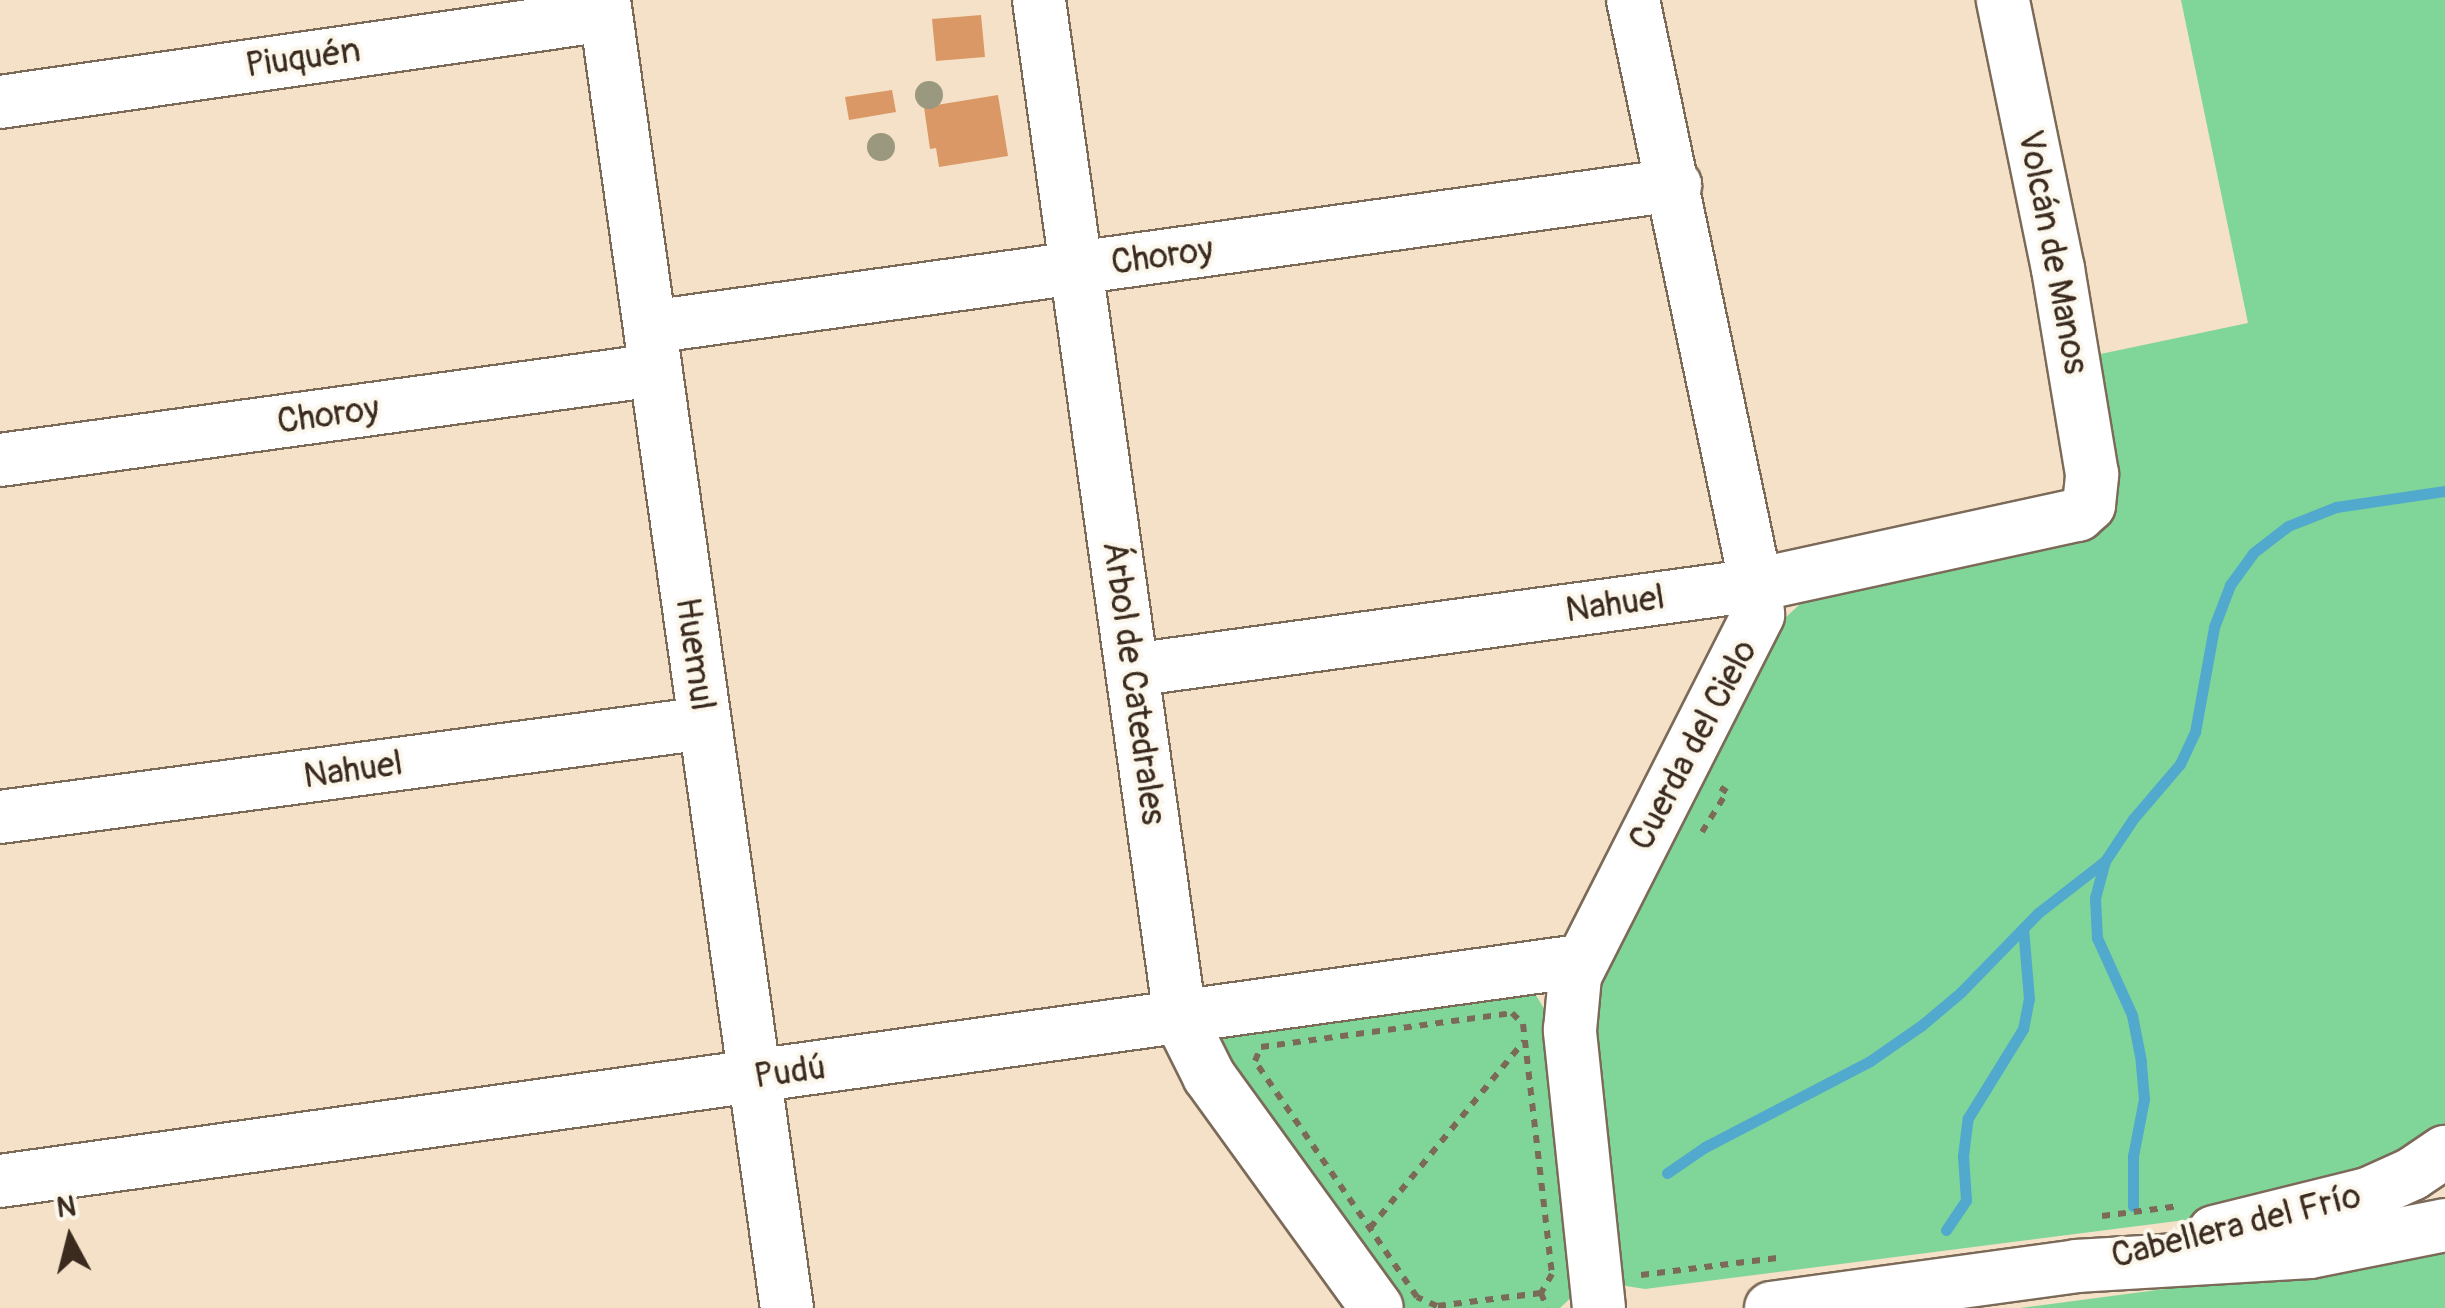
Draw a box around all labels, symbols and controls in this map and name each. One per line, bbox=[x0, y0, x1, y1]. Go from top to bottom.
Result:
street label: Piuquén bbox=[243, 29, 363, 87]
street label: Volcán de Manos bbox=[2009, 127, 2097, 377]
street label: Choroy bbox=[1108, 228, 1216, 284]
street label: Choroy bbox=[274, 387, 382, 443]
street label: Árbol de Catedrales bbox=[1093, 539, 1175, 827]
street label: Nahuel bbox=[1563, 576, 1667, 632]
street label: Huemul bbox=[666, 595, 724, 713]
street label: Cuerda del Cielo bbox=[1620, 633, 1766, 857]
street label: Nahuel bbox=[301, 742, 405, 798]
street label: Pudú bbox=[751, 1046, 829, 1098]
street label: Cabellera del Frío bbox=[2107, 1175, 2365, 1277]
north arrow bbox=[20, 1188, 120, 1288]
text: N bbox=[55, 1189, 78, 1226]

